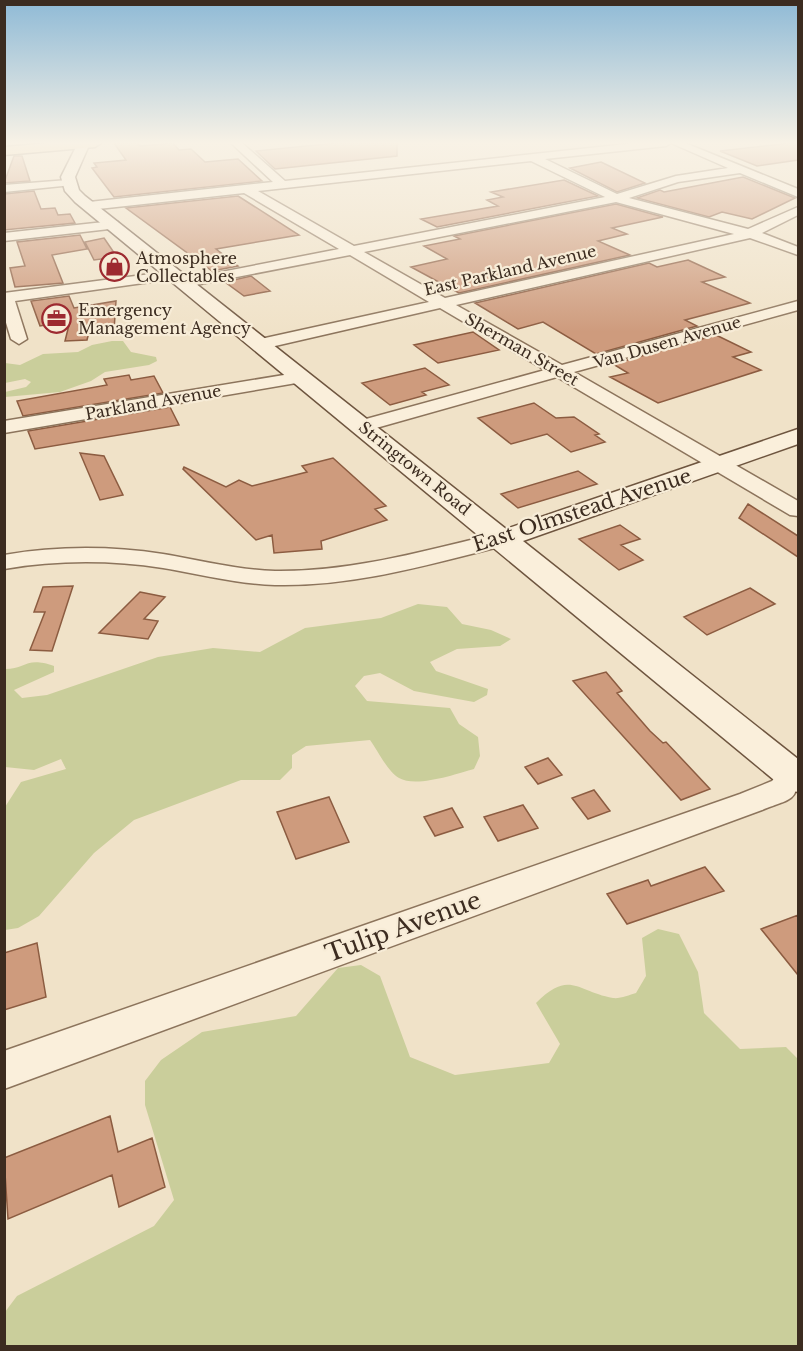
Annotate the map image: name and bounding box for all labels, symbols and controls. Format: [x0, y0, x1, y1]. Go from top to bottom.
street label: East Parkland Avenue [422, 240, 598, 300]
place label: Atmosphere Collectables [135, 248, 237, 286]
shop icon: Atmosphere Collectables [99, 251, 131, 283]
place label: Emergency Management Agency [78, 300, 252, 338]
office icon: Emergency Management Agency [41, 303, 73, 335]
street label: Sherman Street [462, 308, 582, 390]
street label: Van Dusen Avenue [590, 311, 743, 373]
street label: Parkland Avenue [83, 380, 223, 424]
street label: Stringtown Road [355, 417, 475, 519]
street label: East Olmstead Avenue [470, 463, 694, 557]
street label: Tulip Avenue [321, 885, 485, 968]

